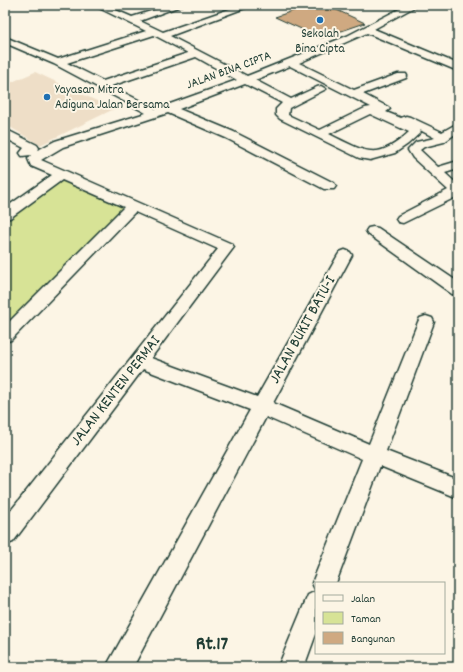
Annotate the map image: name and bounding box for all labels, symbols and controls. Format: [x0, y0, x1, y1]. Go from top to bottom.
marker: Sekolah Bina Cipta [315, 15, 325, 25]
place label: Sekolah Bina Cipta [295, 25, 346, 59]
street label: JALAN BINA CIPTA [184, 47, 274, 95]
place label: Yayasan Mitra Adiguna Jalan Bersama [55, 81, 170, 115]
marker: Yayasan Mitra Adiguna Jalan Bersama [42, 92, 52, 102]
street label: JALAN BUKIT BATU-I [264, 272, 342, 388]
street label: JALAN KENTEN PERMAI [66, 331, 167, 451]
legend [315, 582, 445, 654]
text: Jalan [351, 591, 375, 608]
text: Taman [351, 611, 381, 628]
district label: Rt.17 [196, 631, 229, 659]
text: Bangunan [351, 631, 395, 648]

